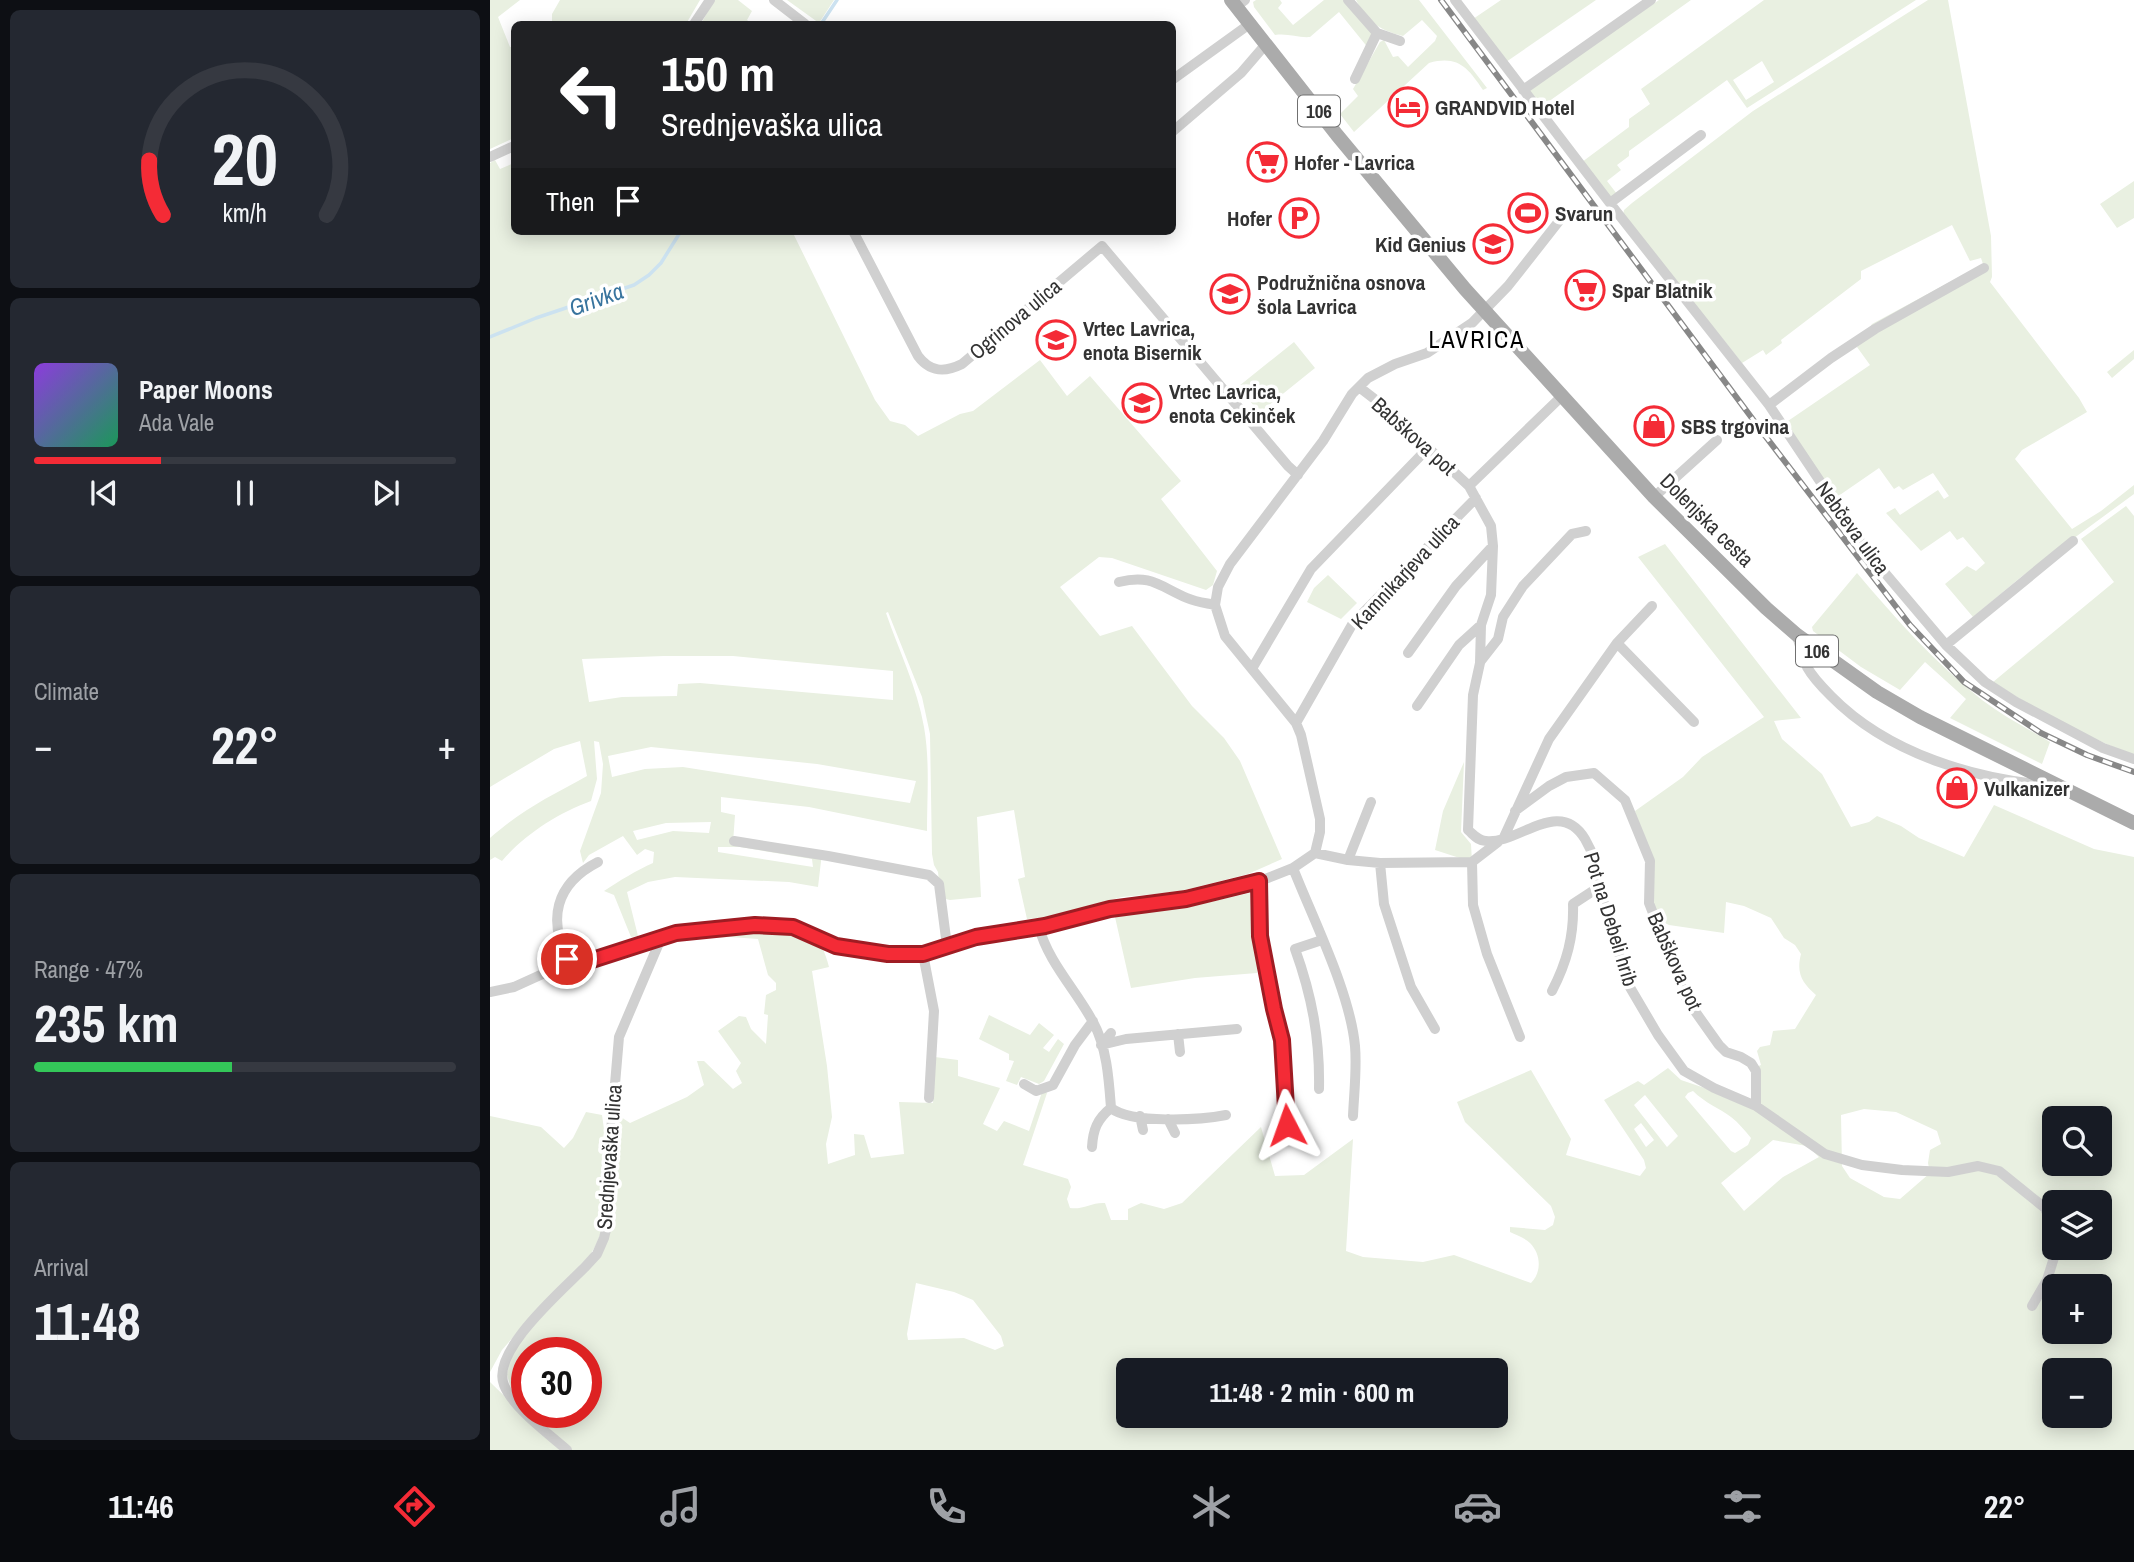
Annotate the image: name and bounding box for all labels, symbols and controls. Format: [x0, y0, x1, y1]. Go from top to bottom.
text: 150 m [661, 40, 775, 106]
icon: left [546, 49, 637, 140]
hotel icon: GRANDVID Hotel [1387, 86, 1429, 128]
place label: GRANDVID Hotel [1435, 93, 1575, 122]
road number: 106 [1298, 96, 1340, 127]
text: Srednjevaška ulica [661, 103, 883, 146]
text: 20 [212, 110, 278, 208]
supermarket icon: Hofer - Lavrica [1246, 141, 1288, 183]
place label: Hofer - Lavrica [1294, 148, 1415, 177]
icon: arrive [609, 182, 647, 220]
text: Then [546, 184, 595, 219]
sports icon: Svarun [1507, 192, 1549, 234]
text: km/h [223, 196, 267, 230]
parking icon: Hofer [1278, 197, 1320, 239]
place label: Svarun [1555, 199, 1613, 228]
place label: Hofer [1227, 204, 1272, 233]
school or university icon: Kid Genius [1472, 223, 1514, 265]
place label: Kid Genius [1375, 230, 1466, 259]
place label: Podružnična osnova šola Lavrica [1257, 268, 1426, 321]
supermarket icon: Spar Blatnik [1564, 269, 1606, 311]
street label: Ogrinova ulica [963, 272, 1068, 366]
school or university icon: Podružnična osnova šola Lavrica [1209, 273, 1251, 315]
water label: Grivka [565, 275, 627, 323]
place label: Spar Blatnik [1612, 276, 1713, 305]
place label: Vrtec Lavrica, enota Bisernik [1083, 314, 1202, 367]
school or university icon: Vrtec Lavrica, enota Bisernik [1035, 319, 1077, 361]
district label: LAVRICA [1429, 323, 1525, 355]
text: Paper Moons [139, 372, 273, 407]
place label: Vrtec Lavrica, enota Cekinček [1169, 377, 1296, 430]
school or university icon: Vrtec Lavrica, enota Cekinček [1121, 382, 1163, 424]
street label: Babškova pot [1366, 390, 1463, 482]
shop icon: SBS trgovina [1633, 405, 1675, 447]
text: Ada Vale [139, 407, 214, 438]
place label: SBS trgovina [1681, 412, 1790, 441]
street label: Dolenjska cesta [1654, 467, 1761, 574]
icon: previous [85, 474, 123, 512]
icon: pause [226, 474, 264, 512]
icon: next [367, 474, 405, 512]
street label: Nebčeva ulica [1809, 475, 1897, 581]
street label: Kamnikarjeva ulica [1344, 508, 1466, 635]
road number: 106 [1796, 636, 1838, 666]
text: Climate [34, 676, 99, 707]
text: 22° [211, 710, 279, 780]
text: − [34, 720, 52, 771]
text: + [438, 720, 456, 771]
shop icon: Vulkanizer [1936, 767, 1978, 809]
place label: Vulkanizer [1984, 774, 2070, 803]
street label: Pot na Debeli hrib [1577, 848, 1645, 990]
street label: Babškova pot [1641, 907, 1710, 1015]
pin [537, 929, 597, 989]
icon: arrive [548, 940, 586, 978]
text: Range · 47% [34, 954, 143, 985]
text: 235 km [34, 988, 179, 1058]
street label: Srednjevaška ulica [589, 1083, 629, 1231]
position arrow [1250, 1088, 1324, 1162]
map controls [2042, 1106, 2112, 1428]
button: search [2042, 1106, 2112, 1176]
button: layers [2042, 1190, 2112, 1260]
text: Arrival [34, 1252, 89, 1283]
button: + [2042, 1274, 2112, 1344]
text: 11:48 [34, 1286, 141, 1356]
speed limit sign: 30 [511, 1337, 602, 1428]
button: − [2042, 1358, 2112, 1428]
text: 11:48 · 2 min · 600 m [1209, 1375, 1415, 1410]
icon: directions [390, 1482, 439, 1531]
icon: music [656, 1482, 705, 1531]
icon: phone [922, 1482, 971, 1531]
icon: climate [1187, 1482, 1236, 1531]
icon: car [1453, 1482, 1502, 1531]
icon: filters [1718, 1482, 1767, 1531]
text: 11:46 [108, 1485, 174, 1528]
text: 22° [1984, 1485, 2026, 1528]

